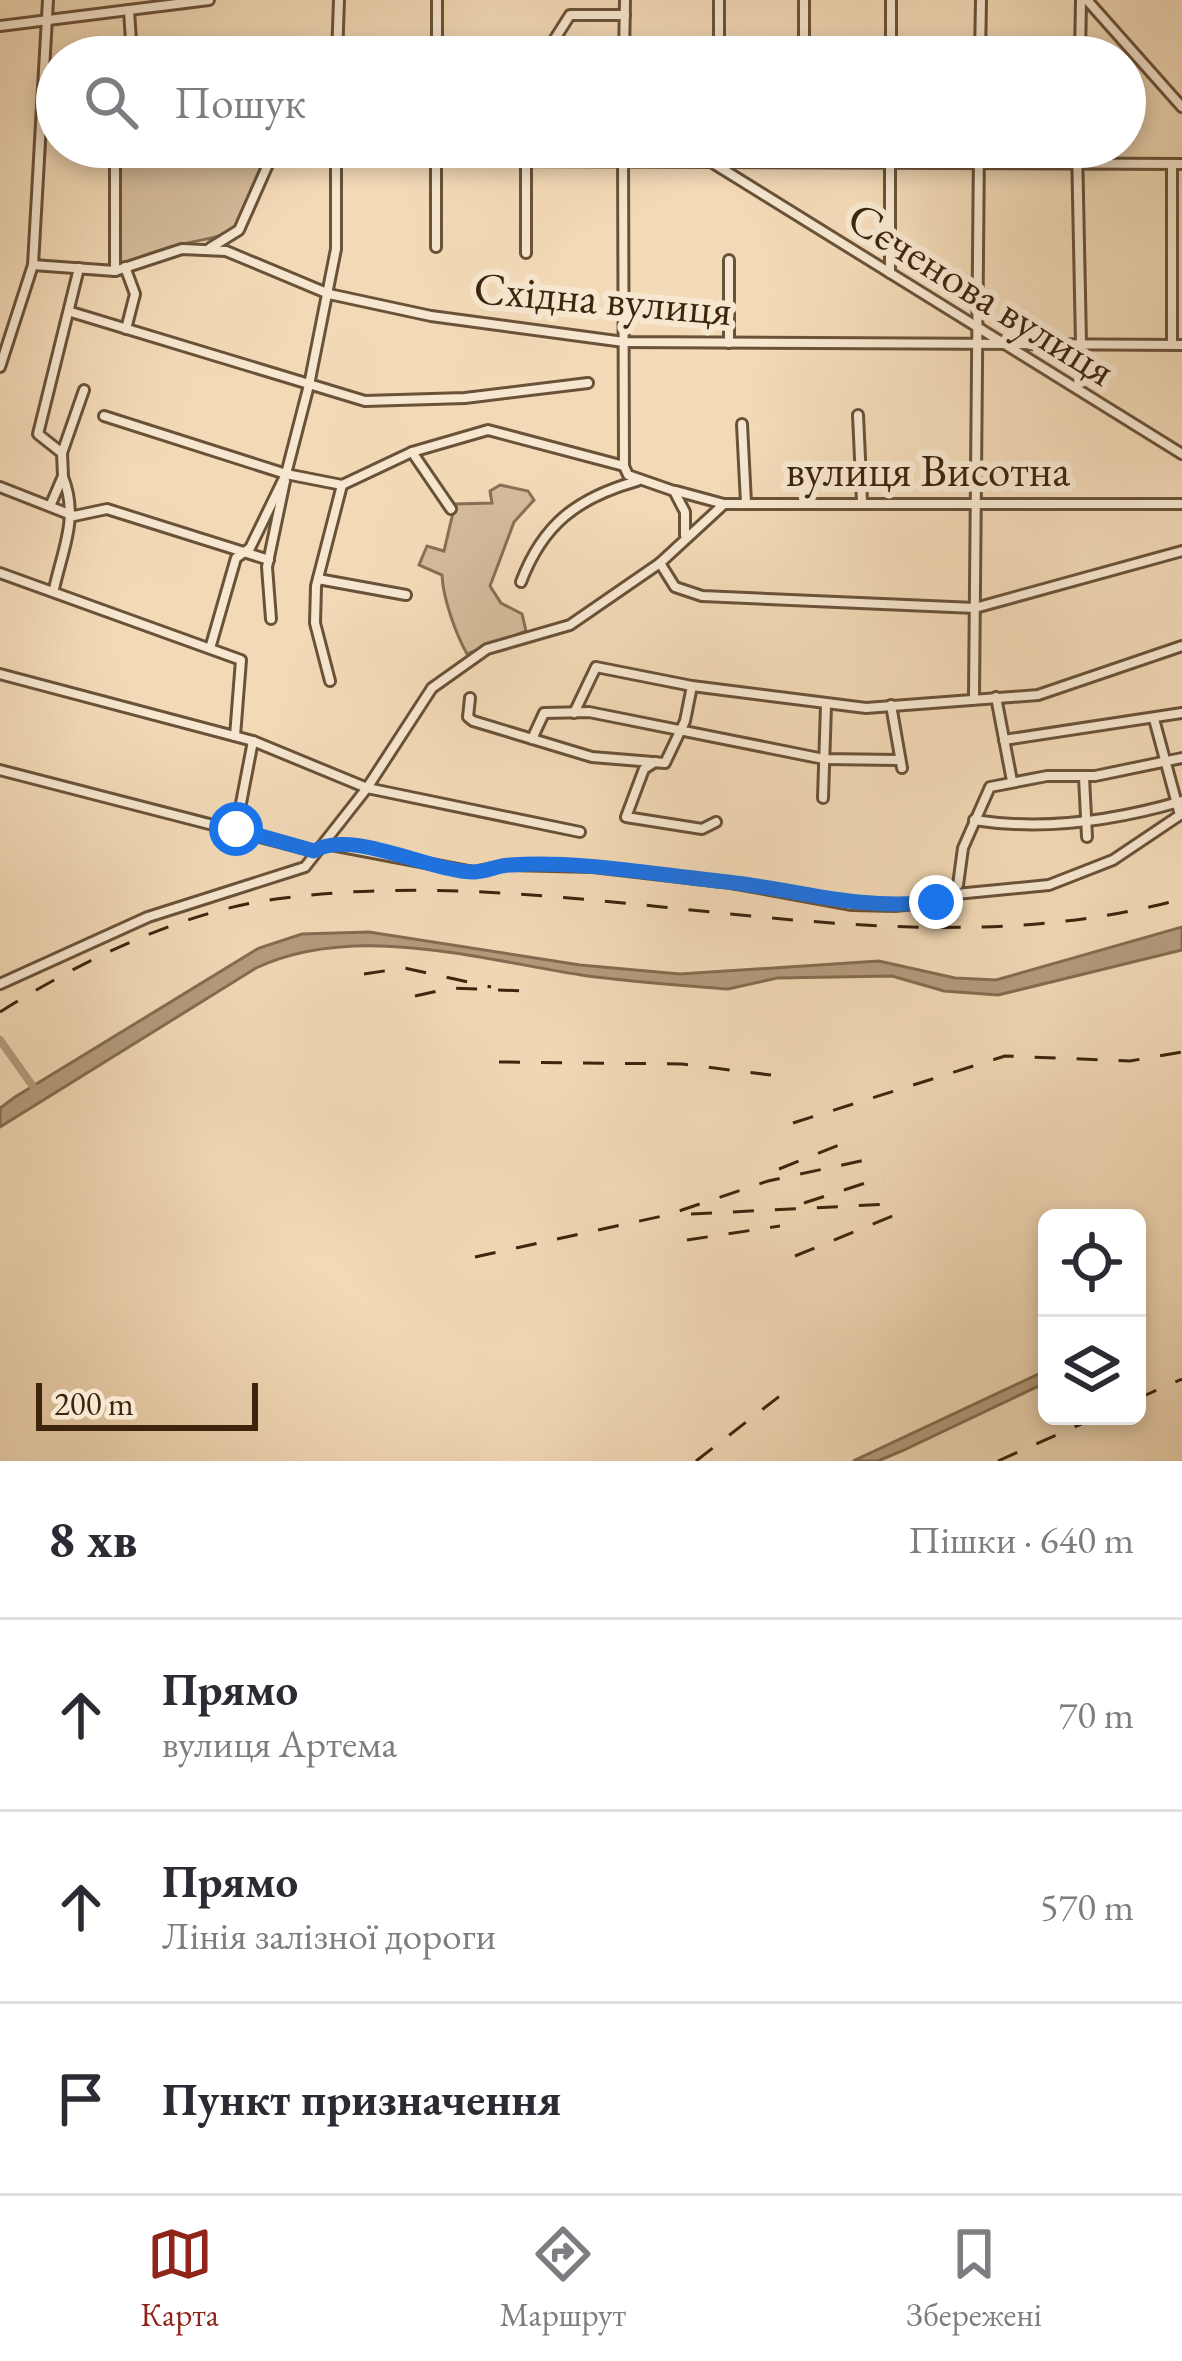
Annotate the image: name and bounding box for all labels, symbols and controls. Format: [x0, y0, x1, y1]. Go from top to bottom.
search box [36, 36, 1146, 168]
icon: search [78, 69, 144, 135]
text: Пошук [174, 73, 306, 131]
street label: Сєченова вулиця [837, 188, 1127, 398]
street label: Східна вулиця [472, 258, 734, 338]
street label: вулиця Висотна [786, 441, 1070, 499]
route start [209, 802, 263, 856]
route end [909, 875, 963, 929]
map controls [1038, 1209, 1146, 1425]
button: locate [1038, 1209, 1146, 1317]
button: layers [1038, 1317, 1146, 1425]
scale bar [36, 1377, 258, 1430]
text: 200 m [54, 1382, 134, 1425]
text: 8 хв [48, 1506, 137, 1572]
text: Пішки · 640 m [908, 1514, 1134, 1565]
text: Прямо [162, 1660, 298, 1718]
icon: ahead [48, 1682, 114, 1748]
text: 70 m [1058, 1689, 1134, 1740]
text: вулиця Артема [162, 1718, 397, 1769]
text: Прямо [162, 1852, 298, 1910]
icon: ahead [48, 1874, 114, 1940]
text: 570 m [1040, 1881, 1134, 1932]
text: Лінія залізної дороги [162, 1910, 496, 1961]
icon: arrive [48, 2066, 114, 2132]
text: Пункт призначення [162, 2070, 561, 2128]
tab: Карта [140, 2221, 219, 2336]
tab: Маршрут [499, 2221, 626, 2336]
tab: Збережені [906, 2221, 1042, 2336]

